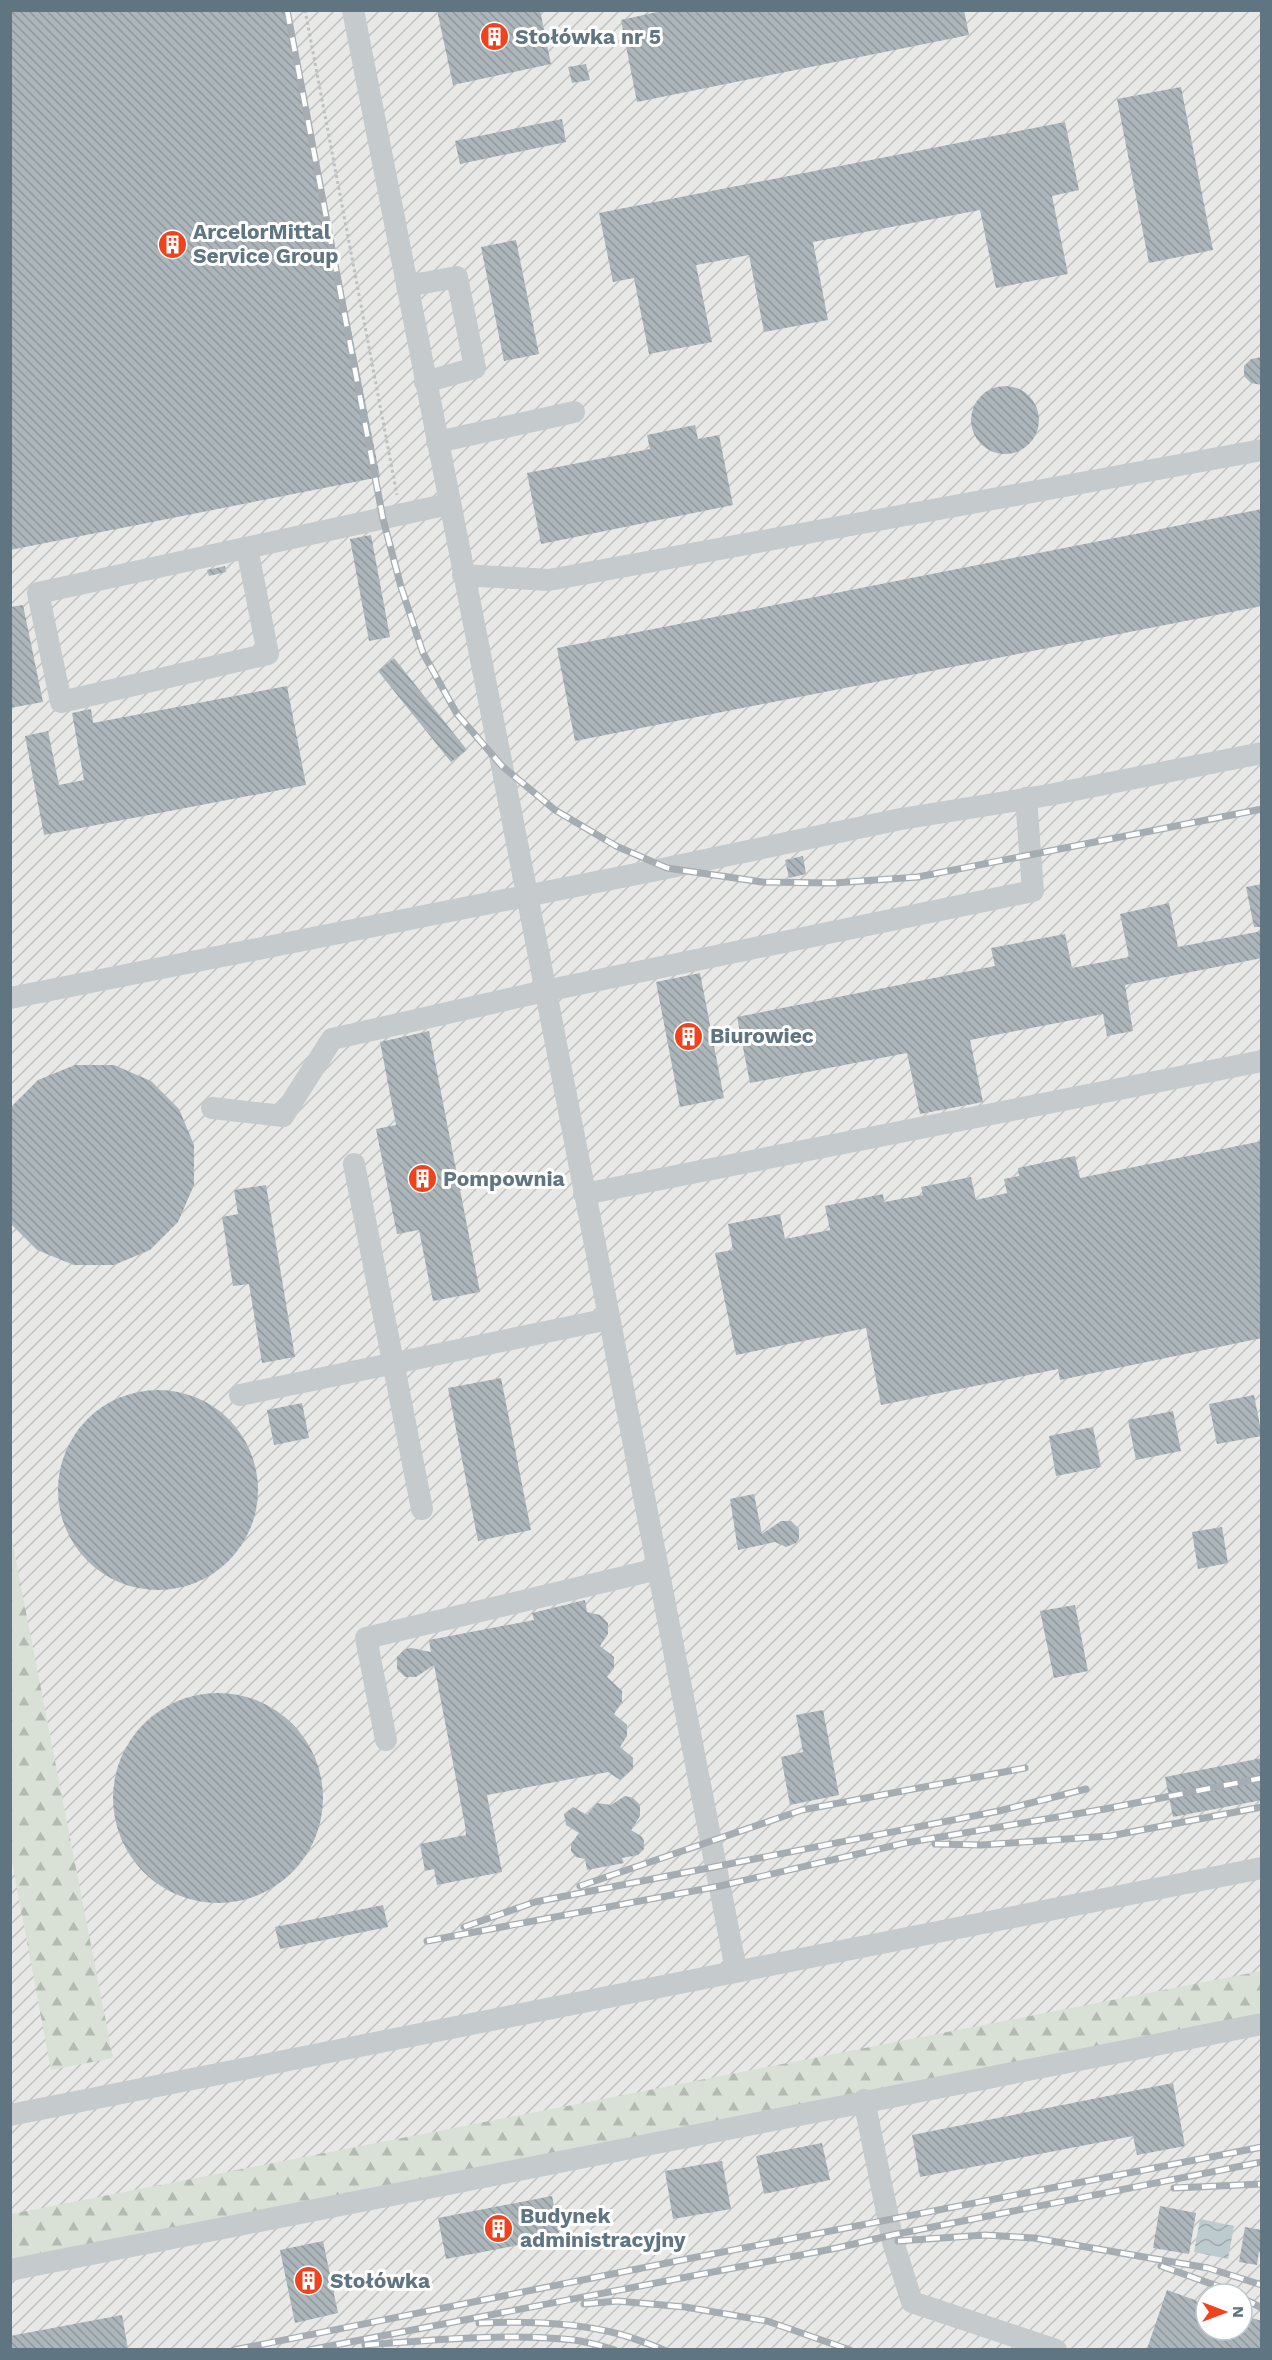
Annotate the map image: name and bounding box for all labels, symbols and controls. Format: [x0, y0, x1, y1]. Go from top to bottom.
building icon: Stołówka nr 5 [478, 21, 510, 53]
place label: Stołówka nr 5 [515, 24, 661, 49]
place label: ArcelorMittal Service Group [193, 219, 339, 268]
building icon: ArcelorMittal Service Group [156, 228, 188, 260]
building icon: Biurowiec [673, 1020, 705, 1052]
place label: Biurowiec [710, 1023, 814, 1048]
building icon: Pompownia [406, 1163, 438, 1195]
place label: Pompownia [443, 1166, 566, 1191]
place label: Budynek administracyjny [520, 2203, 686, 2252]
building icon: Budynek administracyjny [483, 2212, 515, 2244]
building icon: Stołówka [293, 2265, 325, 2297]
place label: Stołówka [330, 2268, 431, 2293]
north arrow [1194, 2282, 1254, 2342]
text: N [1229, 2306, 1248, 2318]

